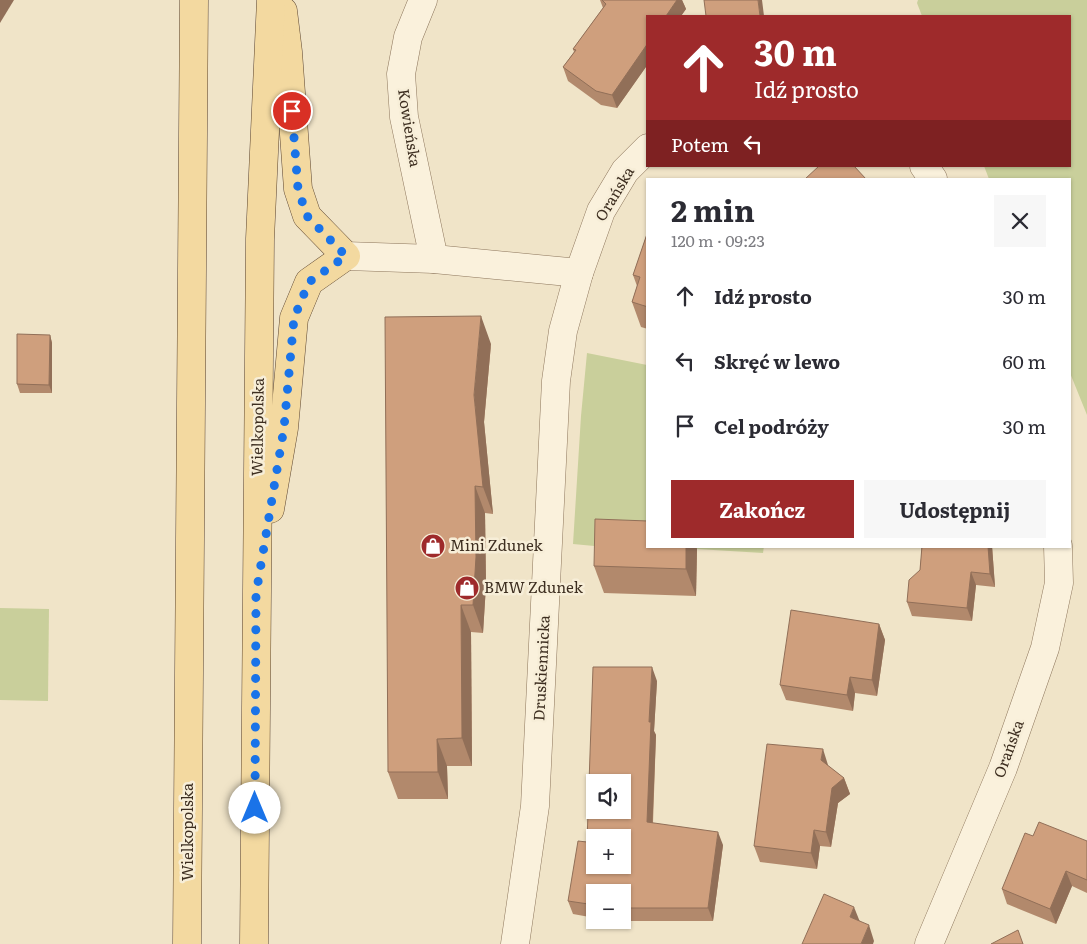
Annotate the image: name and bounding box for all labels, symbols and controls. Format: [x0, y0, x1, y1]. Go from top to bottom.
text: 30 m [754, 25, 837, 77]
icon: ahead [671, 35, 736, 100]
text: Idź prosto [754, 72, 859, 105]
street label: Kowieńska [393, 87, 428, 169]
pin [271, 90, 313, 132]
icon: arrive [278, 97, 306, 125]
text: Potem [671, 130, 729, 158]
icon: left [739, 130, 767, 158]
street label: Orańska [588, 161, 640, 225]
text: 2 min [671, 187, 755, 231]
button: close [994, 195, 1046, 247]
text: 120 m · 09:23 [671, 228, 765, 252]
icon: ahead [671, 282, 699, 310]
text: Idź prosto [714, 282, 812, 310]
text: 30 m [1002, 282, 1046, 310]
icon: left [671, 347, 699, 375]
text: Skręć w lewo [714, 347, 840, 375]
text: 60 m [1003, 347, 1046, 375]
street label: Wielkopolska [244, 377, 269, 476]
icon: arrive [671, 412, 699, 440]
text: Cel podróży [714, 412, 829, 440]
text: 30 m [1002, 412, 1046, 440]
button: Zakończ [671, 480, 854, 538]
button: Udostępnij [864, 480, 1046, 538]
shop icon: Mini Zdunek [420, 533, 446, 559]
place label: Mini Zdunek [450, 533, 544, 556]
shop icon: BMW Zdunek [454, 575, 480, 601]
place label: BMW Zdunek [484, 575, 584, 598]
street label: Druskiennicka [526, 614, 555, 721]
street label: Orańska [986, 715, 1029, 781]
map controls [586, 774, 631, 929]
button: sound [586, 774, 631, 819]
position arrow [228, 781, 280, 833]
street label: Wielkopolska [175, 782, 198, 881]
button: + [586, 829, 631, 874]
button: − [586, 884, 631, 929]

